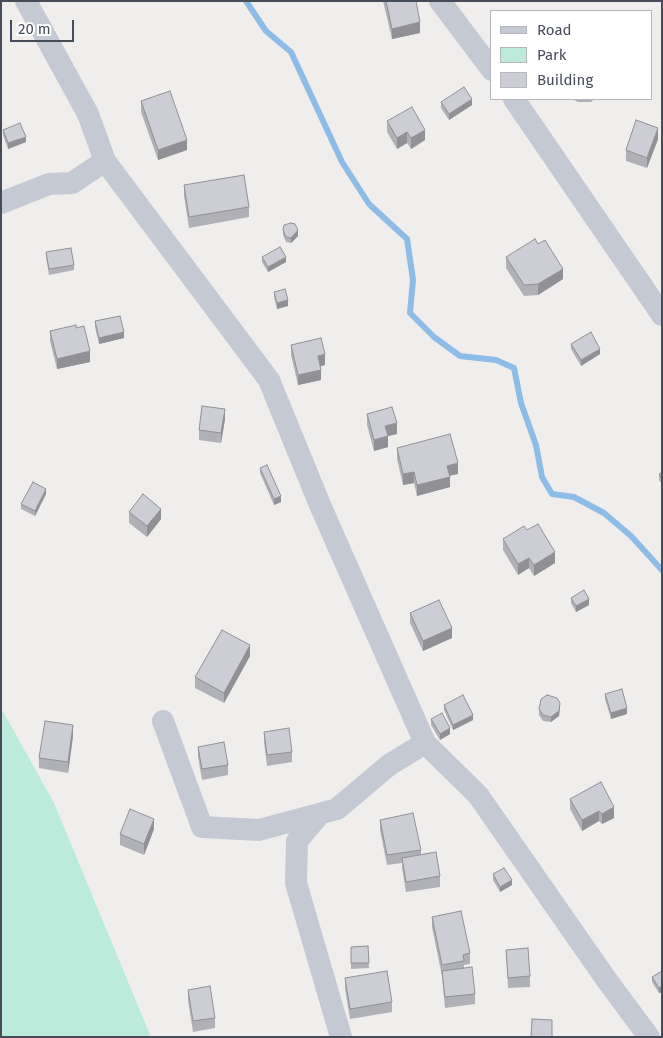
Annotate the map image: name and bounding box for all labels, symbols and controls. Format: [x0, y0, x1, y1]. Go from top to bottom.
scale bar [12, 10, 76, 42]
legend [490, 10, 653, 100]
text: 20 m [18, 20, 51, 38]
text: Road [537, 21, 572, 39]
text: Park [537, 46, 567, 64]
text: Building [537, 71, 593, 89]

